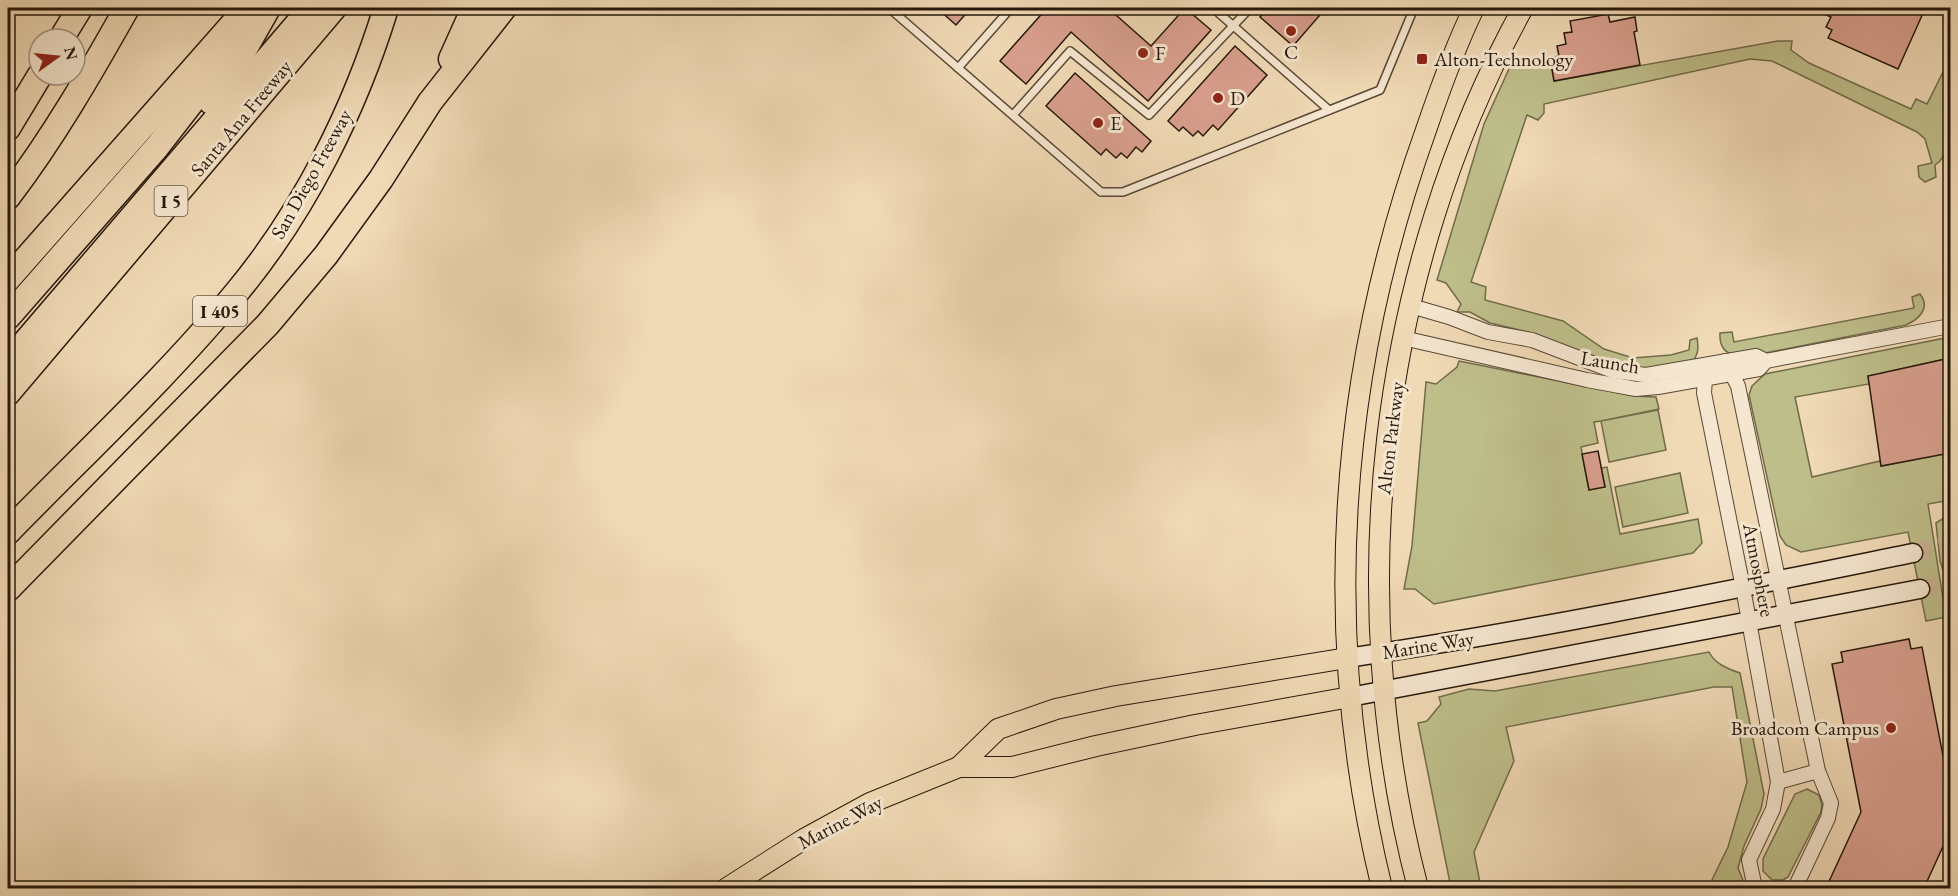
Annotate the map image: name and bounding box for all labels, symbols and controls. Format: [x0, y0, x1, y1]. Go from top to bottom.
marker: C [1284, 24, 1298, 38]
north arrow [27, 27, 87, 87]
place label: C [1284, 39, 1298, 65]
place label: F [1155, 40, 1165, 66]
text: N [59, 44, 83, 62]
marker: F [1136, 46, 1150, 60]
place label: Alton-Technology [1433, 46, 1574, 72]
marker: Alton-Technology [1415, 52, 1429, 66]
street label: Santa Ana Freeway [185, 54, 298, 182]
place label: D [1230, 85, 1245, 111]
marker: D [1211, 91, 1225, 105]
street label: San Diego Freeway [265, 104, 358, 243]
place label: E [1110, 110, 1121, 136]
marker: E [1091, 116, 1105, 130]
road number: I 5 [154, 186, 188, 216]
road number: I 405 [193, 296, 247, 326]
street label: Launch [1579, 345, 1641, 379]
street label: Alton Parkway [1370, 380, 1410, 497]
street label: Atmosphere [1737, 520, 1781, 619]
street label: Marine Way [1380, 625, 1476, 665]
place label: Broadcom Campus [1731, 715, 1879, 741]
marker: Broadcom Campus [1884, 721, 1898, 735]
street label: Marine Way [793, 789, 887, 855]

